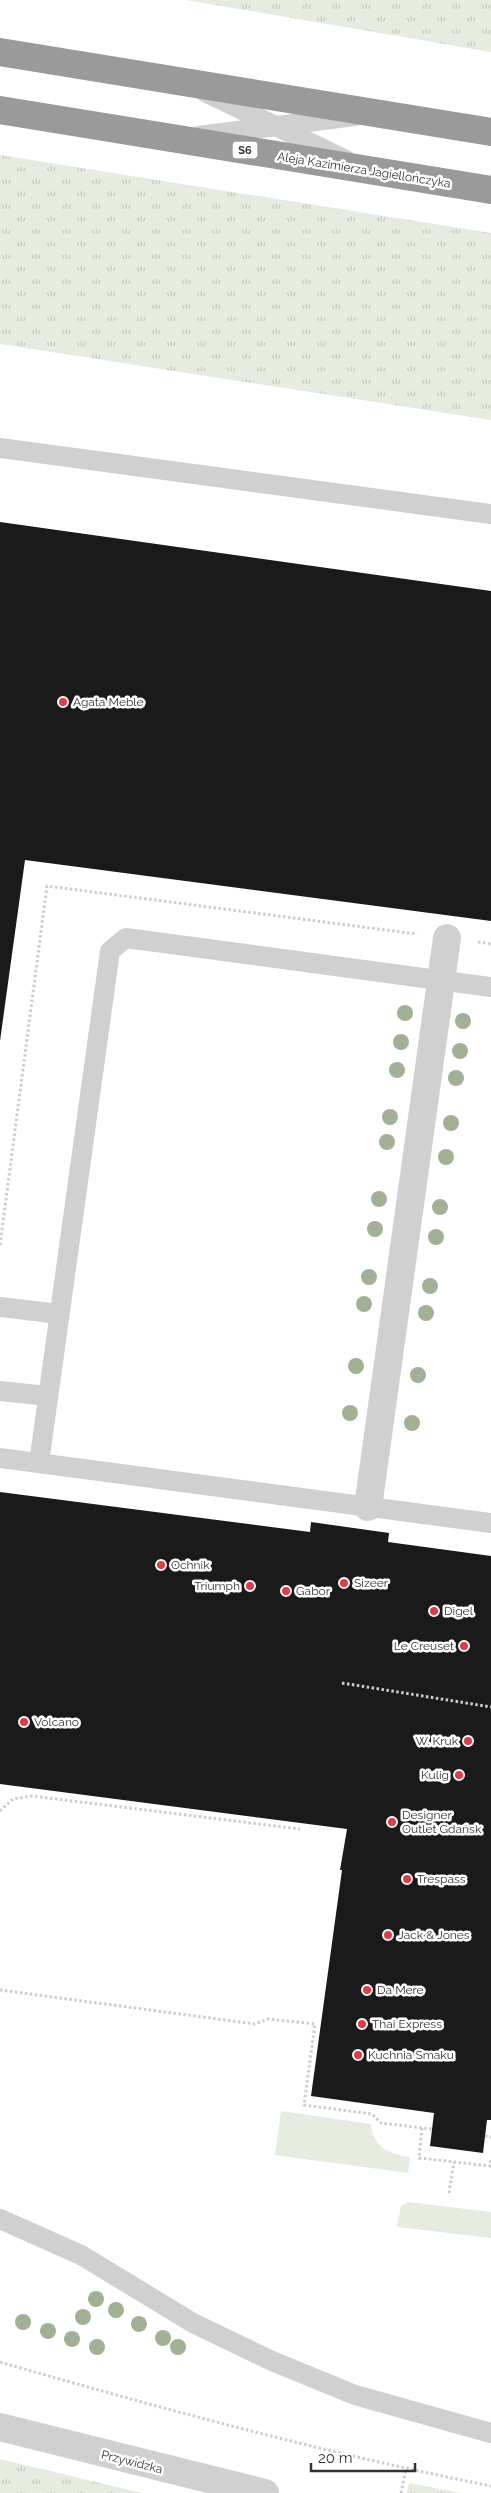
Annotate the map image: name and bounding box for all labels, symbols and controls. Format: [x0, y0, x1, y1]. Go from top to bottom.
road number: S6 [232, 142, 258, 158]
street label: Aleja Kazimierza Jagiellończyka [276, 149, 452, 191]
place label: Agata Meble [73, 695, 144, 709]
marker: Agata Meble [57, 696, 69, 708]
place label: Ochnik [171, 1558, 210, 1572]
marker: Ochnik [155, 1559, 167, 1571]
place label: Sizeer [354, 1576, 389, 1590]
marker: Sizeer [338, 1577, 350, 1589]
place label: Triumph [194, 1579, 240, 1593]
marker: Triumph [244, 1580, 256, 1592]
place label: Gabor [296, 1584, 331, 1598]
marker: Gabor [280, 1585, 292, 1597]
place label: Digel [444, 1604, 474, 1618]
marker: Digel [428, 1605, 440, 1617]
place label: Le Creuset [394, 1639, 454, 1653]
marker: Le Creuset [458, 1640, 470, 1652]
place label: Volcano [34, 1715, 79, 1729]
marker: Volcano [18, 1716, 30, 1728]
place label: W. Kruk [416, 1734, 459, 1748]
marker: W. Kruk [462, 1735, 474, 1747]
place label: Kulig [421, 1768, 449, 1782]
marker: Kulig [453, 1769, 465, 1781]
place label: Designer Outlet Gdańsk [402, 1808, 482, 1836]
marker: Designer Outlet Gdańsk [386, 1816, 398, 1828]
place label: Trespass [417, 1872, 466, 1886]
marker: Trespass [401, 1873, 413, 1885]
place label: Jack & Jones [398, 1928, 470, 1942]
marker: Jack & Jones [382, 1929, 394, 1941]
place label: Da Mere [377, 1983, 424, 1997]
marker: Da Mere [361, 1984, 373, 1996]
place label: Thai Express [372, 2017, 442, 2031]
marker: Thai Express [356, 2018, 368, 2030]
place label: Kuchnia Smaku [368, 2048, 454, 2062]
marker: Kuchnia Smaku [352, 2049, 364, 2061]
scale bar [311, 2440, 415, 2472]
street label: Przywidzka [100, 2448, 164, 2476]
text: 20 m [318, 2449, 353, 2467]

